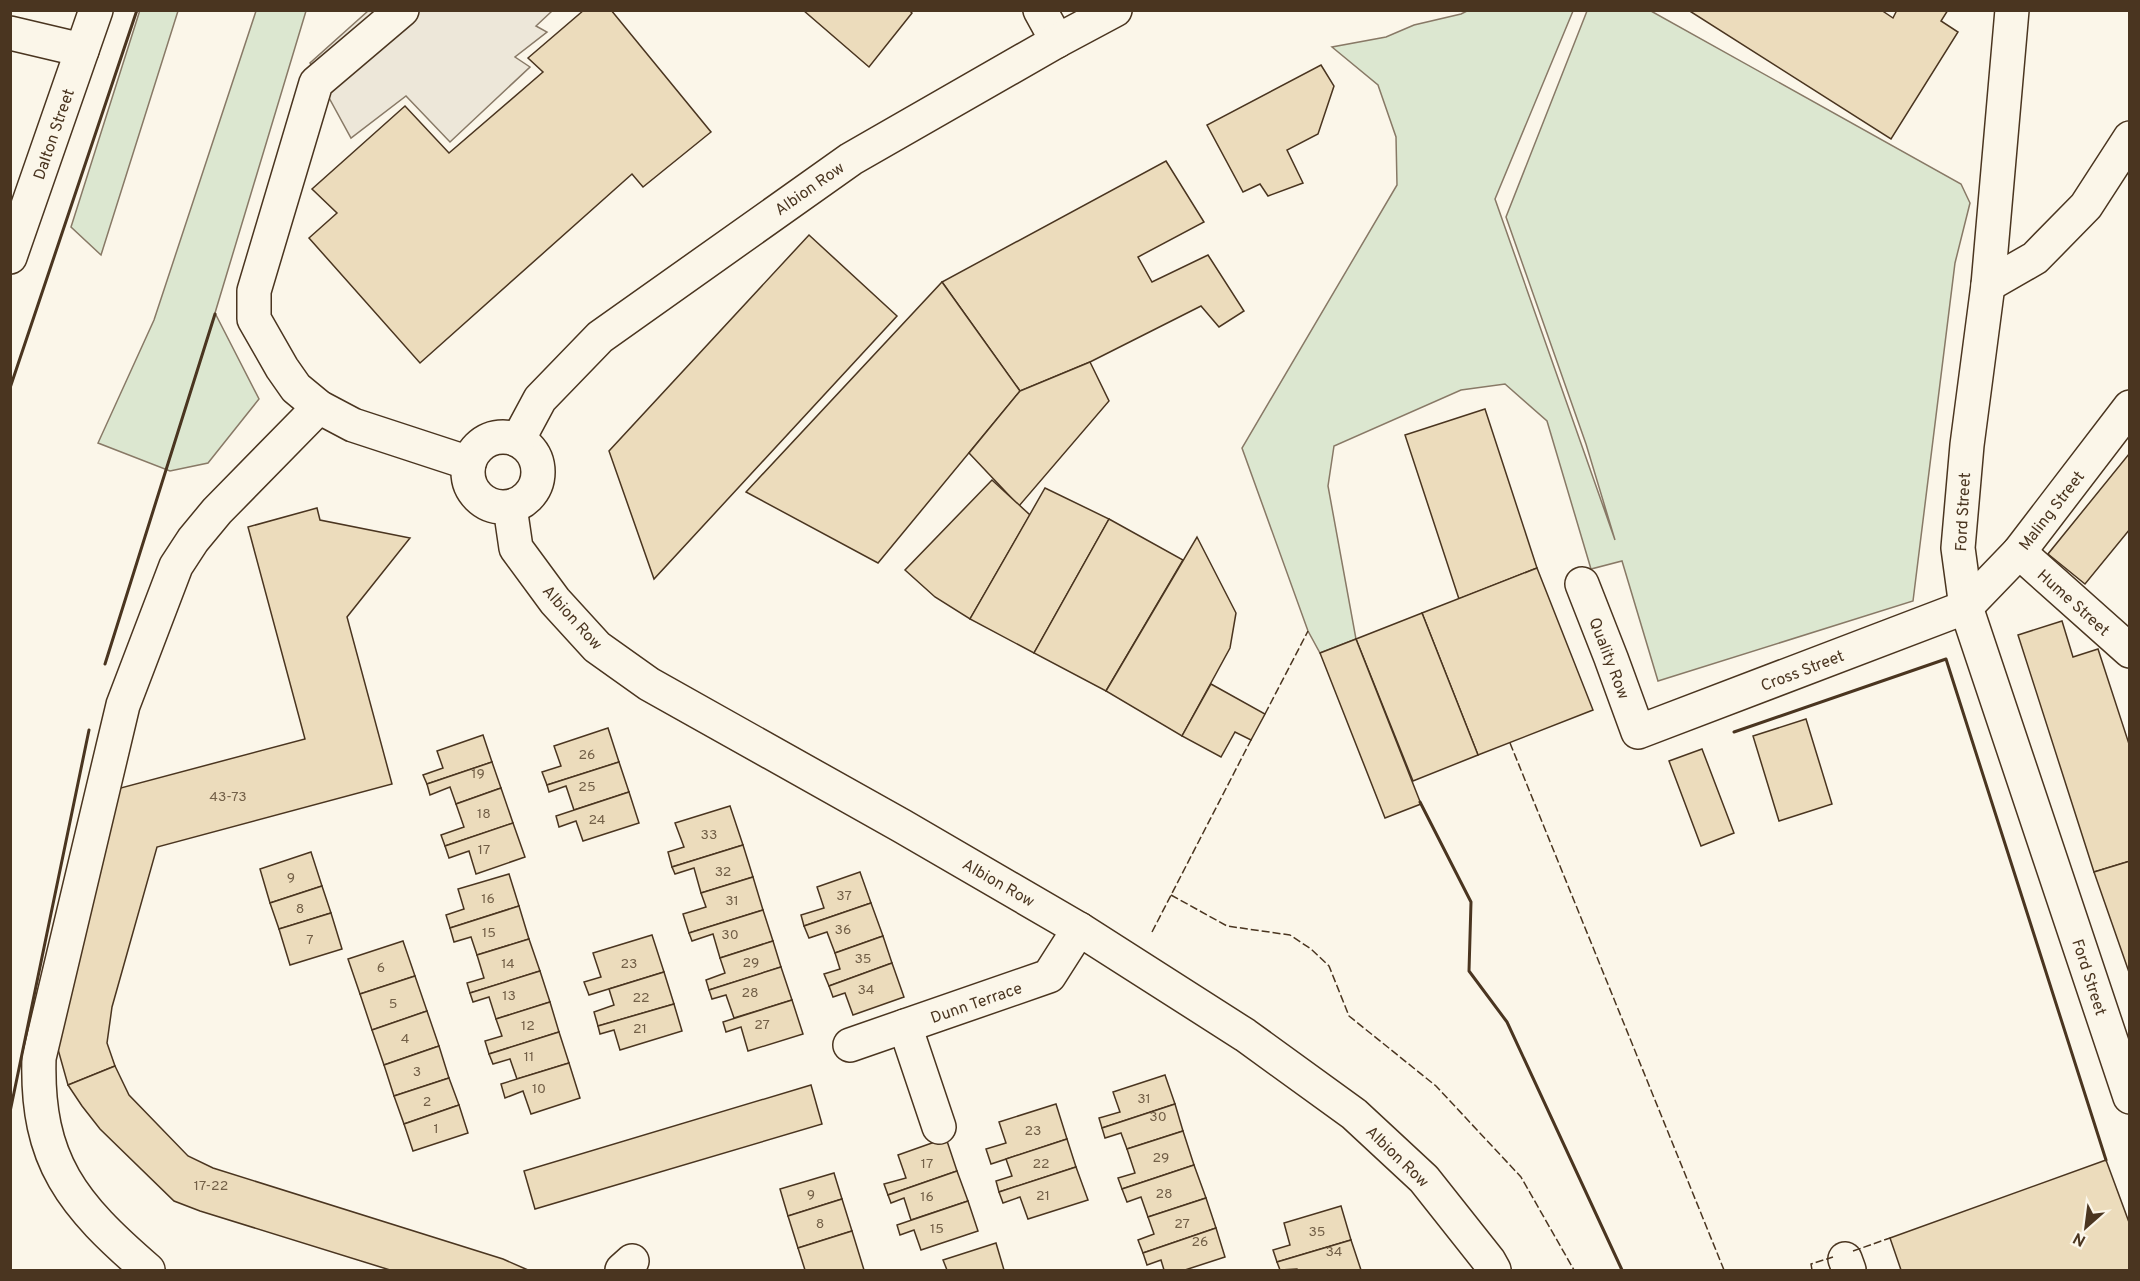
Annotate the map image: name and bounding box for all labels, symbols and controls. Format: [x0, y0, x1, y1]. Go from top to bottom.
street label: Dalton Street [30, 87, 80, 183]
street label: Albion Row [772, 158, 849, 221]
street label: Maling Street [2015, 468, 2090, 555]
street label: Ford Street [1952, 472, 1976, 552]
street label: Hume Street [2032, 566, 2113, 641]
street label: Albion Row [537, 582, 606, 655]
street label: Quality Row [1583, 615, 1633, 702]
street label: Cross Street [1758, 647, 1847, 697]
house number: 26 [579, 747, 595, 764]
house number: 19 [471, 766, 485, 783]
house number: 25 [578, 779, 596, 796]
house number: 43-73 [209, 789, 247, 806]
house number: 18 [477, 806, 491, 823]
house number: 24 [588, 812, 606, 829]
house number: 33 [701, 827, 717, 844]
house number: 17 [478, 842, 490, 859]
street label: Albion Row [958, 855, 1038, 912]
house number: 32 [715, 864, 731, 881]
house number: 9 [287, 870, 295, 887]
house number: 37 [836, 888, 852, 905]
house number: 16 [481, 891, 495, 908]
house number: 31 [725, 893, 739, 910]
house number: 8 [296, 901, 304, 918]
house number: 36 [835, 922, 851, 939]
house number: 15 [482, 925, 496, 942]
house number: 30 [721, 927, 739, 944]
house number: 7 [306, 932, 314, 949]
street label: Ford Street [2066, 937, 2110, 1018]
house number: 35 [854, 951, 872, 968]
house number: 29 [743, 955, 759, 972]
house number: 14 [501, 956, 515, 973]
house number: 23 [621, 956, 638, 973]
house number: 6 [377, 960, 385, 977]
street label: Dunn Terrace [928, 979, 1025, 1029]
house number: 34 [857, 982, 875, 999]
house number: 28 [741, 985, 759, 1002]
house number: 13 [502, 988, 516, 1005]
house number: 22 [632, 990, 650, 1007]
house number: 5 [389, 996, 397, 1013]
house number: 27 [754, 1017, 770, 1034]
house number: 12 [521, 1018, 535, 1035]
house number: 21 [633, 1021, 647, 1038]
house number: 4 [401, 1031, 409, 1048]
house number: 11 [524, 1049, 534, 1066]
house number: 3 [413, 1064, 421, 1081]
house number: 10 [532, 1081, 546, 1098]
house number: 31 [1137, 1091, 1151, 1108]
house number: 2 [423, 1094, 431, 1111]
house number: 30 [1149, 1109, 1167, 1126]
house number: 1 [433, 1121, 439, 1138]
street label: Albion Row [1361, 1122, 1432, 1192]
house number: 23 [1025, 1123, 1042, 1140]
house number: 29 [1153, 1150, 1169, 1167]
house number: 17 [921, 1156, 933, 1173]
house number: 22 [1032, 1156, 1050, 1173]
house number: 17-22 [194, 1178, 228, 1195]
house number: 28 [1155, 1186, 1173, 1203]
house number: 9 [807, 1187, 815, 1204]
house number: 21 [1036, 1188, 1050, 1205]
house number: 16 [920, 1189, 934, 1206]
north arrow [2056, 1197, 2116, 1257]
house number: 8 [816, 1216, 824, 1233]
house number: 27 [1174, 1216, 1190, 1233]
house number: 15 [930, 1221, 944, 1238]
house number: 35 [1308, 1224, 1326, 1241]
text: N [2070, 1227, 2090, 1250]
house number: 26 [1192, 1234, 1208, 1251]
house number: 34 [1325, 1244, 1343, 1261]

